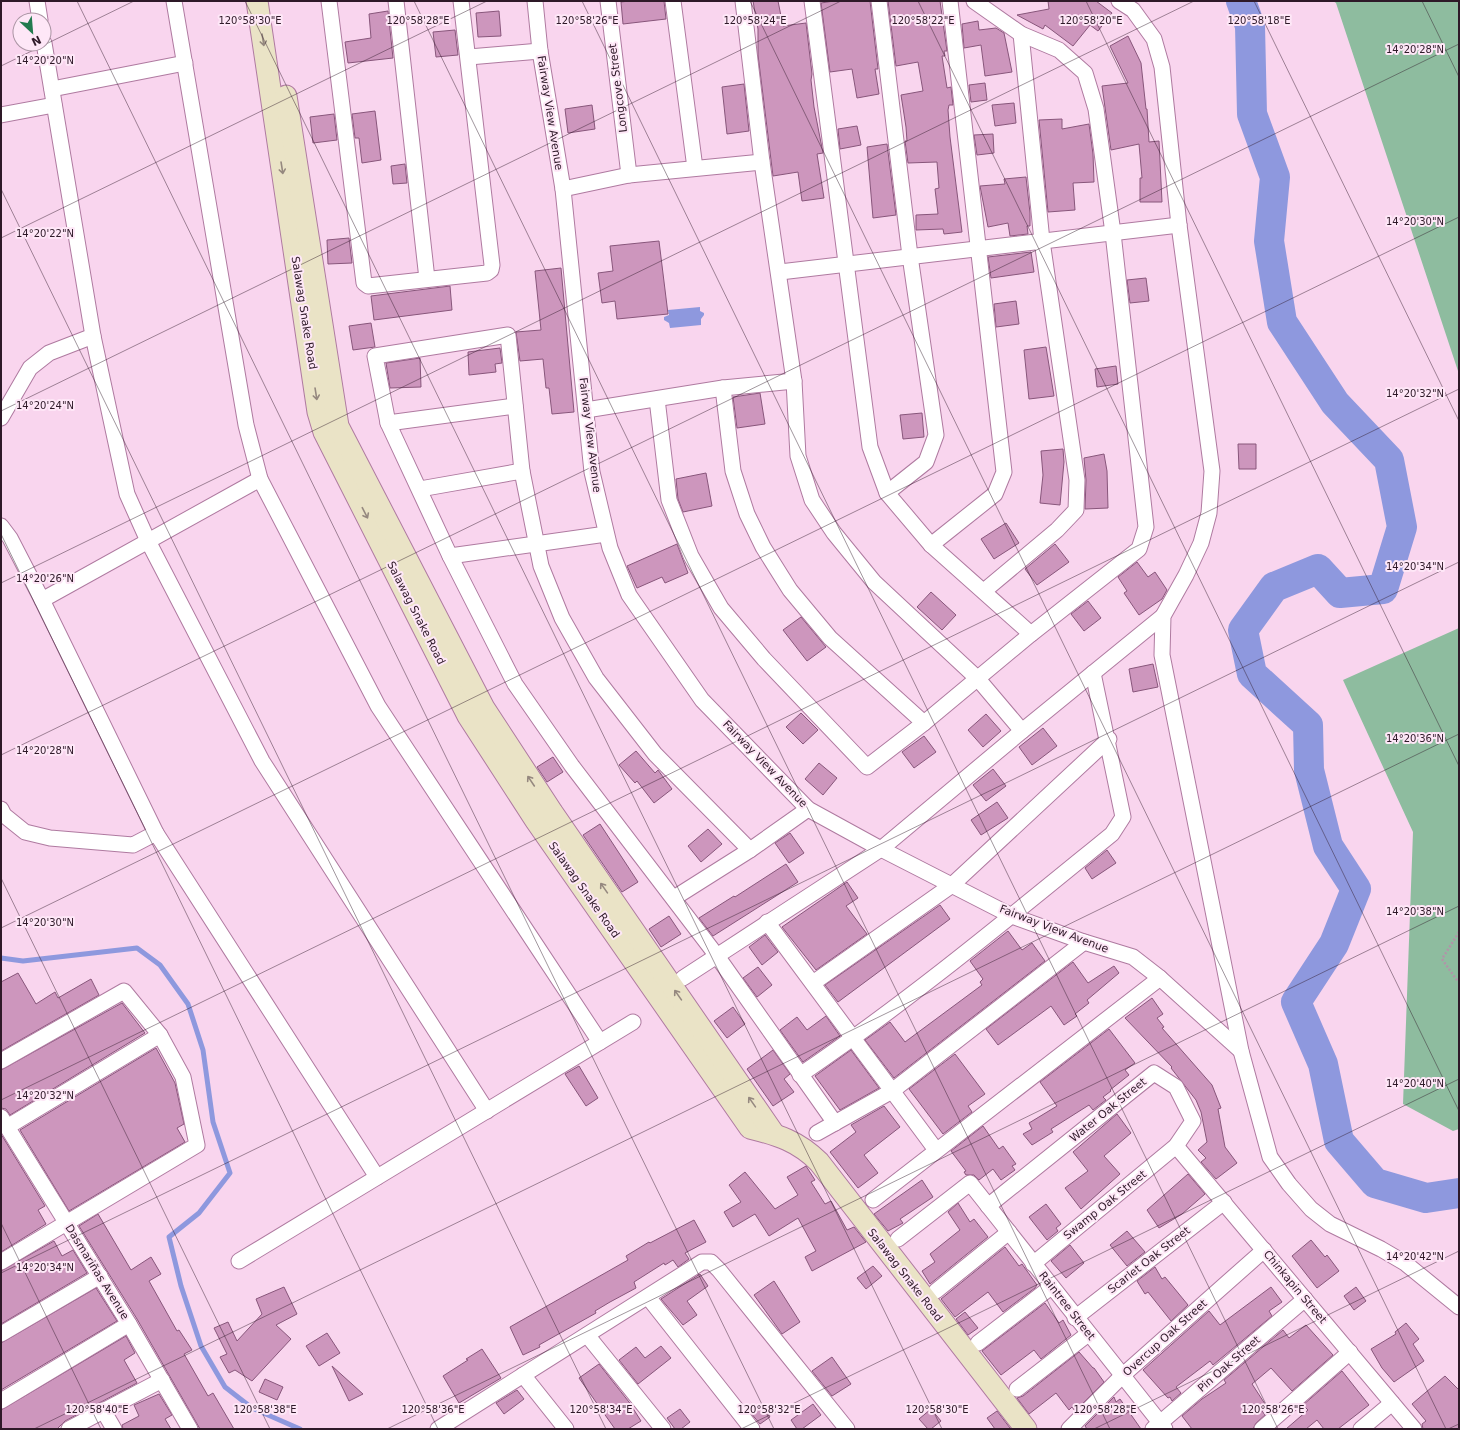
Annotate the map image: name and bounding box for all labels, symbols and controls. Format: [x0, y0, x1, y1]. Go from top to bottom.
north arrow [12, 12, 52, 52]
text: 120°58'30"E [218, 15, 282, 26]
text: 120°58'28"E [386, 15, 450, 26]
text: 120°58'26"E [555, 15, 619, 26]
text: 120°58'24"E [723, 15, 787, 26]
text: 120°58'22"E [891, 15, 955, 26]
text: 120°58'20"E [1059, 15, 1123, 26]
text: 120°58'18"E [1227, 15, 1291, 26]
text: N [29, 33, 43, 48]
one-way arrow [259, 33, 267, 46]
street label: Longcove Street [606, 42, 630, 133]
text: 14°20'28"N [1386, 44, 1444, 55]
text: 14°20'20"N [16, 55, 74, 66]
street label: Fairway View Avenue [535, 55, 566, 171]
one-way arrow [278, 161, 286, 174]
text: 14°20'30"N [1386, 216, 1444, 227]
text: 14°20'22"N [16, 228, 74, 239]
street label: Salawag Snake Road [289, 256, 319, 370]
street label: Fairway View Avenue [576, 377, 604, 494]
one-way arrow [312, 387, 320, 400]
text: 14°20'32"N [1386, 388, 1444, 399]
text: 14°20'24"N [16, 400, 74, 411]
one-way arrow [362, 507, 369, 519]
street label: Salawag Snake Road [384, 559, 448, 667]
text: 14°20'34"N [1386, 561, 1444, 572]
text: 14°20'26"N [16, 573, 74, 584]
street label: Fairway View Avenue [720, 718, 810, 810]
text: 14°20'36"N [1386, 733, 1444, 744]
text: 14°20'28"N [16, 745, 74, 756]
one-way arrow [527, 776, 535, 787]
street label: Salawag Snake Road [546, 839, 622, 941]
one-way arrow [600, 883, 608, 894]
street label: Fairway View Avenue [998, 902, 1111, 956]
text: 14°20'38"N [1386, 906, 1444, 917]
text: 14°20'30"N [16, 917, 74, 928]
one-way arrow [674, 990, 682, 1001]
street label: Water Oak Street [1067, 1075, 1149, 1145]
text: 14°20'40"N [1386, 1078, 1444, 1089]
text: 14°20'32"N [16, 1090, 74, 1101]
one-way arrow [748, 1097, 756, 1108]
street label: Swamp Oak Street [1061, 1167, 1149, 1242]
street label: Dasmariñas Avenue [62, 1222, 132, 1322]
street label: Scarlet Oak Street [1105, 1223, 1193, 1296]
street label: Salawag Snake Road [865, 1226, 945, 1324]
street label: Chinkapin Street [1261, 1248, 1330, 1327]
text: 14°20'42"N [1386, 1251, 1444, 1262]
text: 14°20'34"N [16, 1262, 74, 1273]
street label: Raintree Street [1036, 1269, 1098, 1343]
street label: Overcup Oak Street [1120, 1296, 1210, 1379]
street label: Pin Oak Street [1195, 1333, 1263, 1395]
text: 120°58'40"E [65, 1404, 129, 1415]
text: 120°58'38"E [233, 1404, 297, 1415]
text: 120°58'36"E [401, 1404, 465, 1415]
text: 120°58'34"E [569, 1404, 633, 1415]
text: 120°58'32"E [737, 1404, 801, 1415]
text: 120°58'30"E [905, 1404, 969, 1415]
text: 120°58'28"E [1073, 1404, 1137, 1415]
text: 120°58'26"E [1241, 1404, 1305, 1415]

